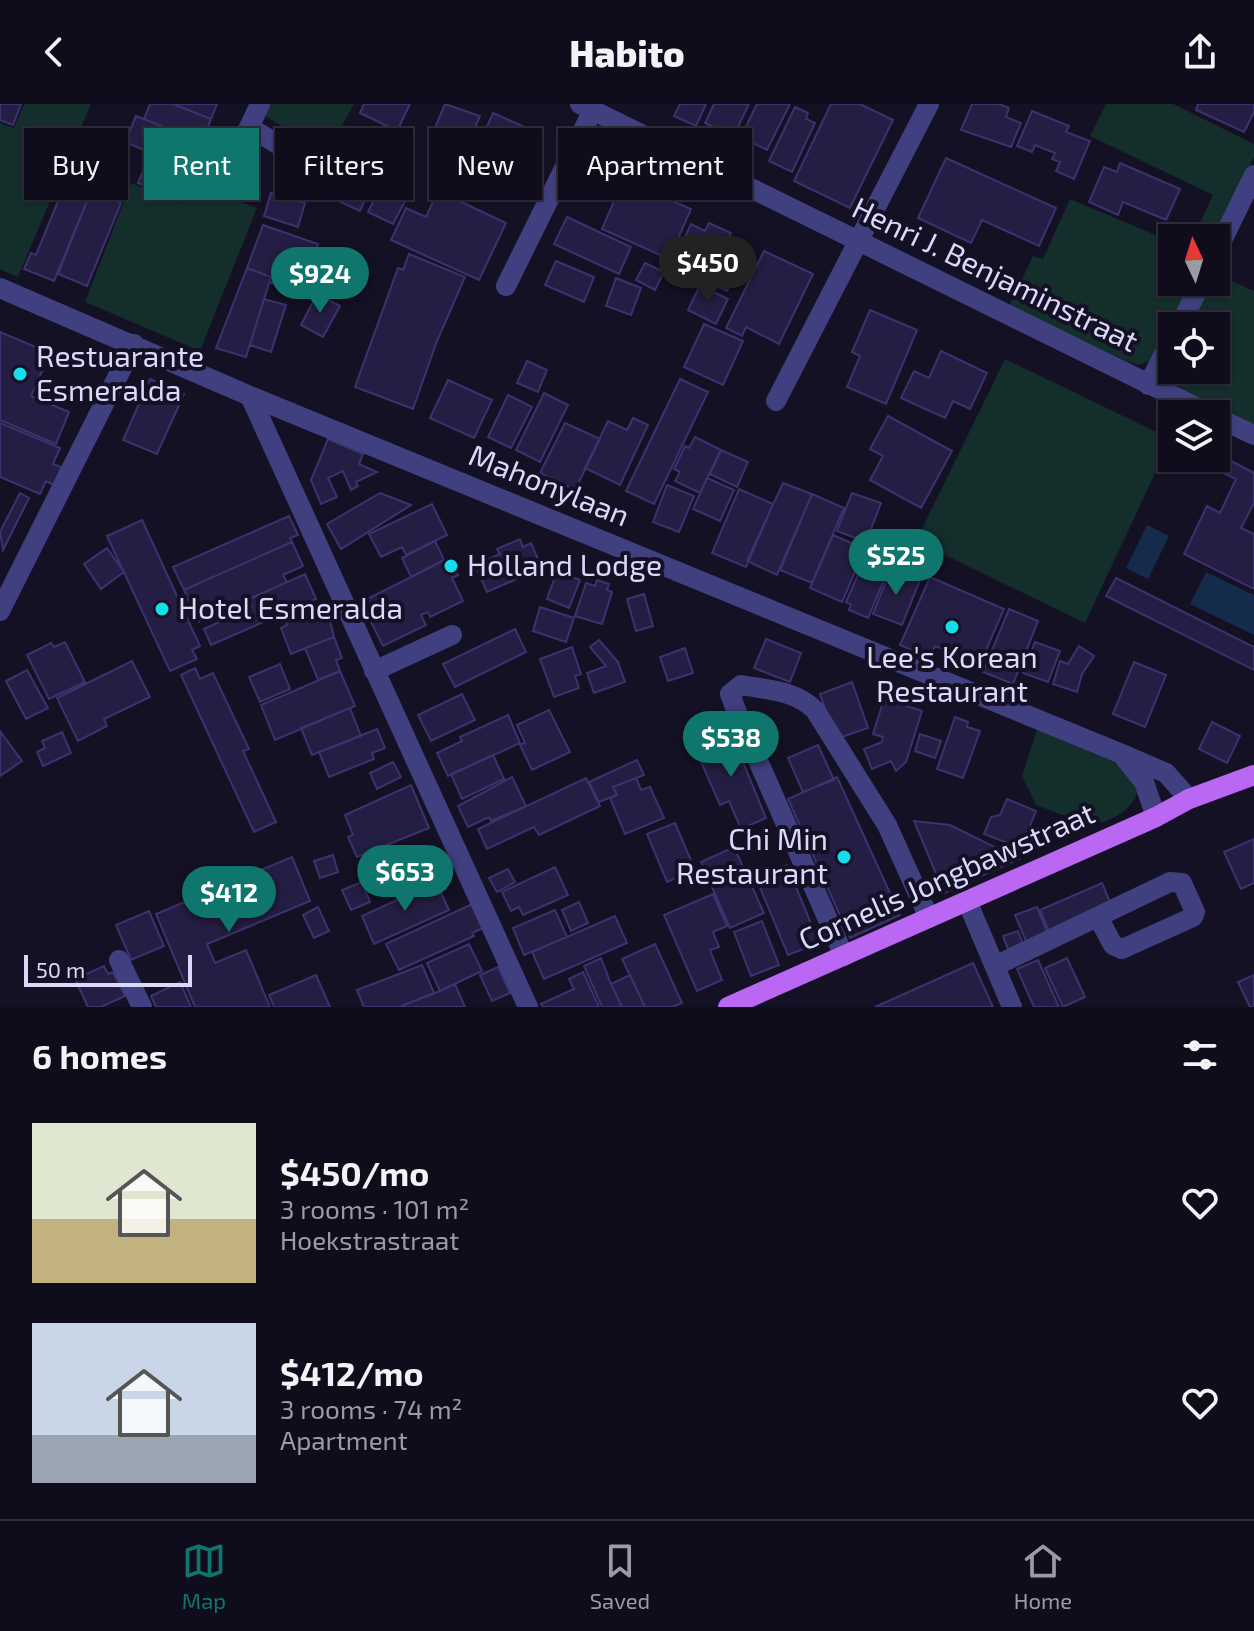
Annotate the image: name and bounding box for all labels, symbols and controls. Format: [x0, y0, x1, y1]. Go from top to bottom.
icon: back [32, 30, 76, 74]
icon: share [1178, 30, 1222, 74]
text: Habito [569, 31, 685, 74]
chip: Buy [24, 128, 128, 200]
chip: Rent [144, 128, 259, 200]
chip: Filters [275, 128, 413, 200]
chip: New [429, 128, 542, 200]
chip: Apartment [558, 128, 752, 200]
street label: Henri J. Benjaminstraat [847, 188, 1145, 358]
north arrow [1158, 224, 1230, 296]
map controls [1158, 224, 1230, 472]
pin: $450 [661, 236, 755, 304]
text: $450 [677, 246, 739, 277]
pin: $924 [273, 247, 367, 315]
text: $924 [289, 257, 351, 288]
button: locate [1158, 312, 1230, 384]
place label: Restuarante Esmeralda [36, 337, 204, 407]
marker: Restuarante Esmeralda [11, 365, 29, 383]
button: layers [1158, 400, 1230, 472]
street label: Mahonylaan [464, 436, 635, 533]
pin: $525 [849, 529, 943, 597]
text: $525 [867, 539, 925, 570]
place label: Holland Lodge [467, 546, 662, 582]
marker: Holland Lodge [442, 557, 460, 575]
place label: Hotel Esmeralda [178, 589, 403, 625]
marker: Hotel Esmeralda [153, 600, 171, 618]
marker: Lee's Korean Restaurant [943, 618, 961, 636]
place label: Lee's Korean Restaurant [866, 638, 1038, 708]
pin: $538 [684, 711, 778, 779]
text: $538 [701, 721, 761, 752]
street label: Cornelis Jongbawstraat [793, 794, 1100, 957]
place label: Chi Min Restaurant [676, 820, 828, 890]
pin: $653 [358, 845, 452, 913]
marker: Chi Min Restaurant [835, 848, 853, 866]
text: $653 [375, 855, 435, 886]
pin: $412 [182, 866, 276, 934]
text: $412 [200, 876, 258, 907]
scale bar [24, 951, 192, 987]
text: 50 m [36, 956, 85, 982]
icon: filters [1178, 1033, 1222, 1077]
text: 6 homes [32, 1035, 167, 1076]
text: $450/mo [280, 1152, 429, 1193]
icon: home [96, 1155, 192, 1251]
icon: heart [1178, 1181, 1222, 1225]
text: 3 rooms · 101 m² [280, 1193, 469, 1224]
text: Hoekstrastraat [280, 1224, 459, 1255]
text: $412/mo [280, 1352, 424, 1393]
icon: home [96, 1355, 192, 1451]
icon: heart [1178, 1381, 1222, 1425]
text: 3 rooms · 74 m² [280, 1393, 462, 1424]
text: Apartment [280, 1424, 408, 1455]
tab: Map [182, 1539, 226, 1613]
tab: Saved [590, 1539, 650, 1613]
tab: Home [1014, 1539, 1072, 1613]

